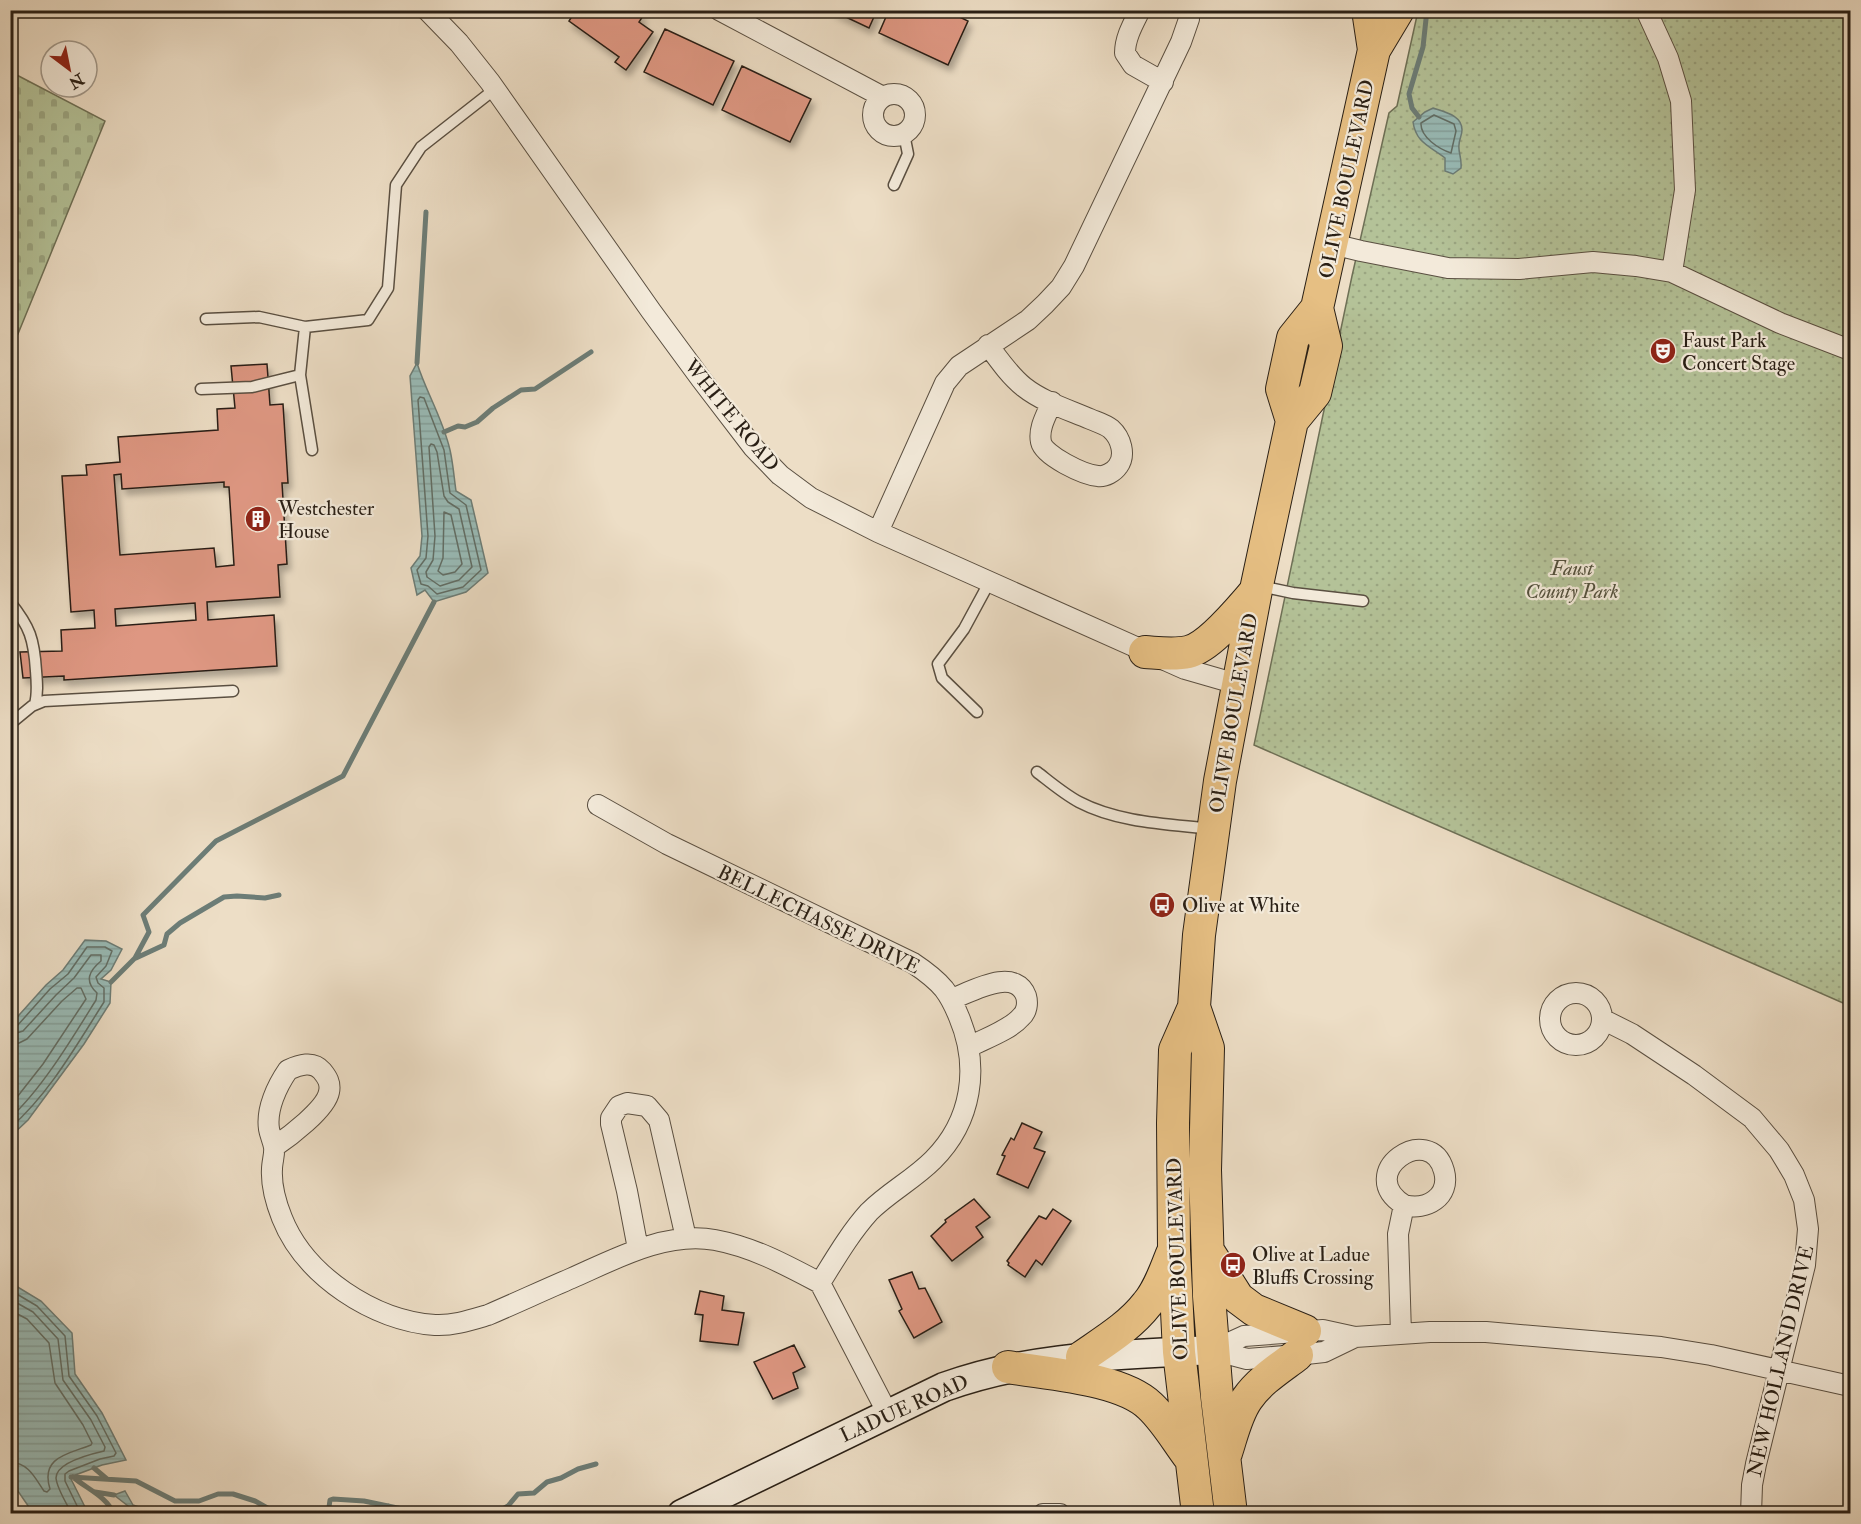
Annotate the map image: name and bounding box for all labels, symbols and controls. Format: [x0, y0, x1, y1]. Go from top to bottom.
north arrow [39, 39, 99, 99]
text: N [64, 68, 89, 94]
street label: OLIVE BOULEVARD [1313, 77, 1380, 281]
place label: Faust Park Concert Stage [1682, 328, 1795, 376]
theatre icon: Faust Park Concert Stage [1648, 336, 1678, 366]
street label: WHITE ROAD [678, 353, 785, 477]
place label: Westchester House [277, 496, 375, 544]
building icon: Westchester House [243, 504, 273, 534]
park label: Faust County Park [1525, 556, 1619, 604]
street label: OLIVE BOULEVARD [1204, 611, 1263, 815]
street label: BELLECHASSE DRIVE [713, 859, 924, 979]
bus stop icon: Olive at White [1147, 890, 1177, 920]
place label: Olive at White [1182, 893, 1300, 918]
street label: OLIVE BOULEVARD [1161, 1157, 1194, 1361]
place label: Olive at Ladue Bluffs Crossing [1252, 1242, 1375, 1290]
street label: NEW HOLLAND DRIVE [1742, 1243, 1819, 1479]
bus stop icon: Olive at Ladue Bluffs Crossing [1218, 1250, 1248, 1280]
street label: LADUE ROAD [836, 1369, 972, 1448]

